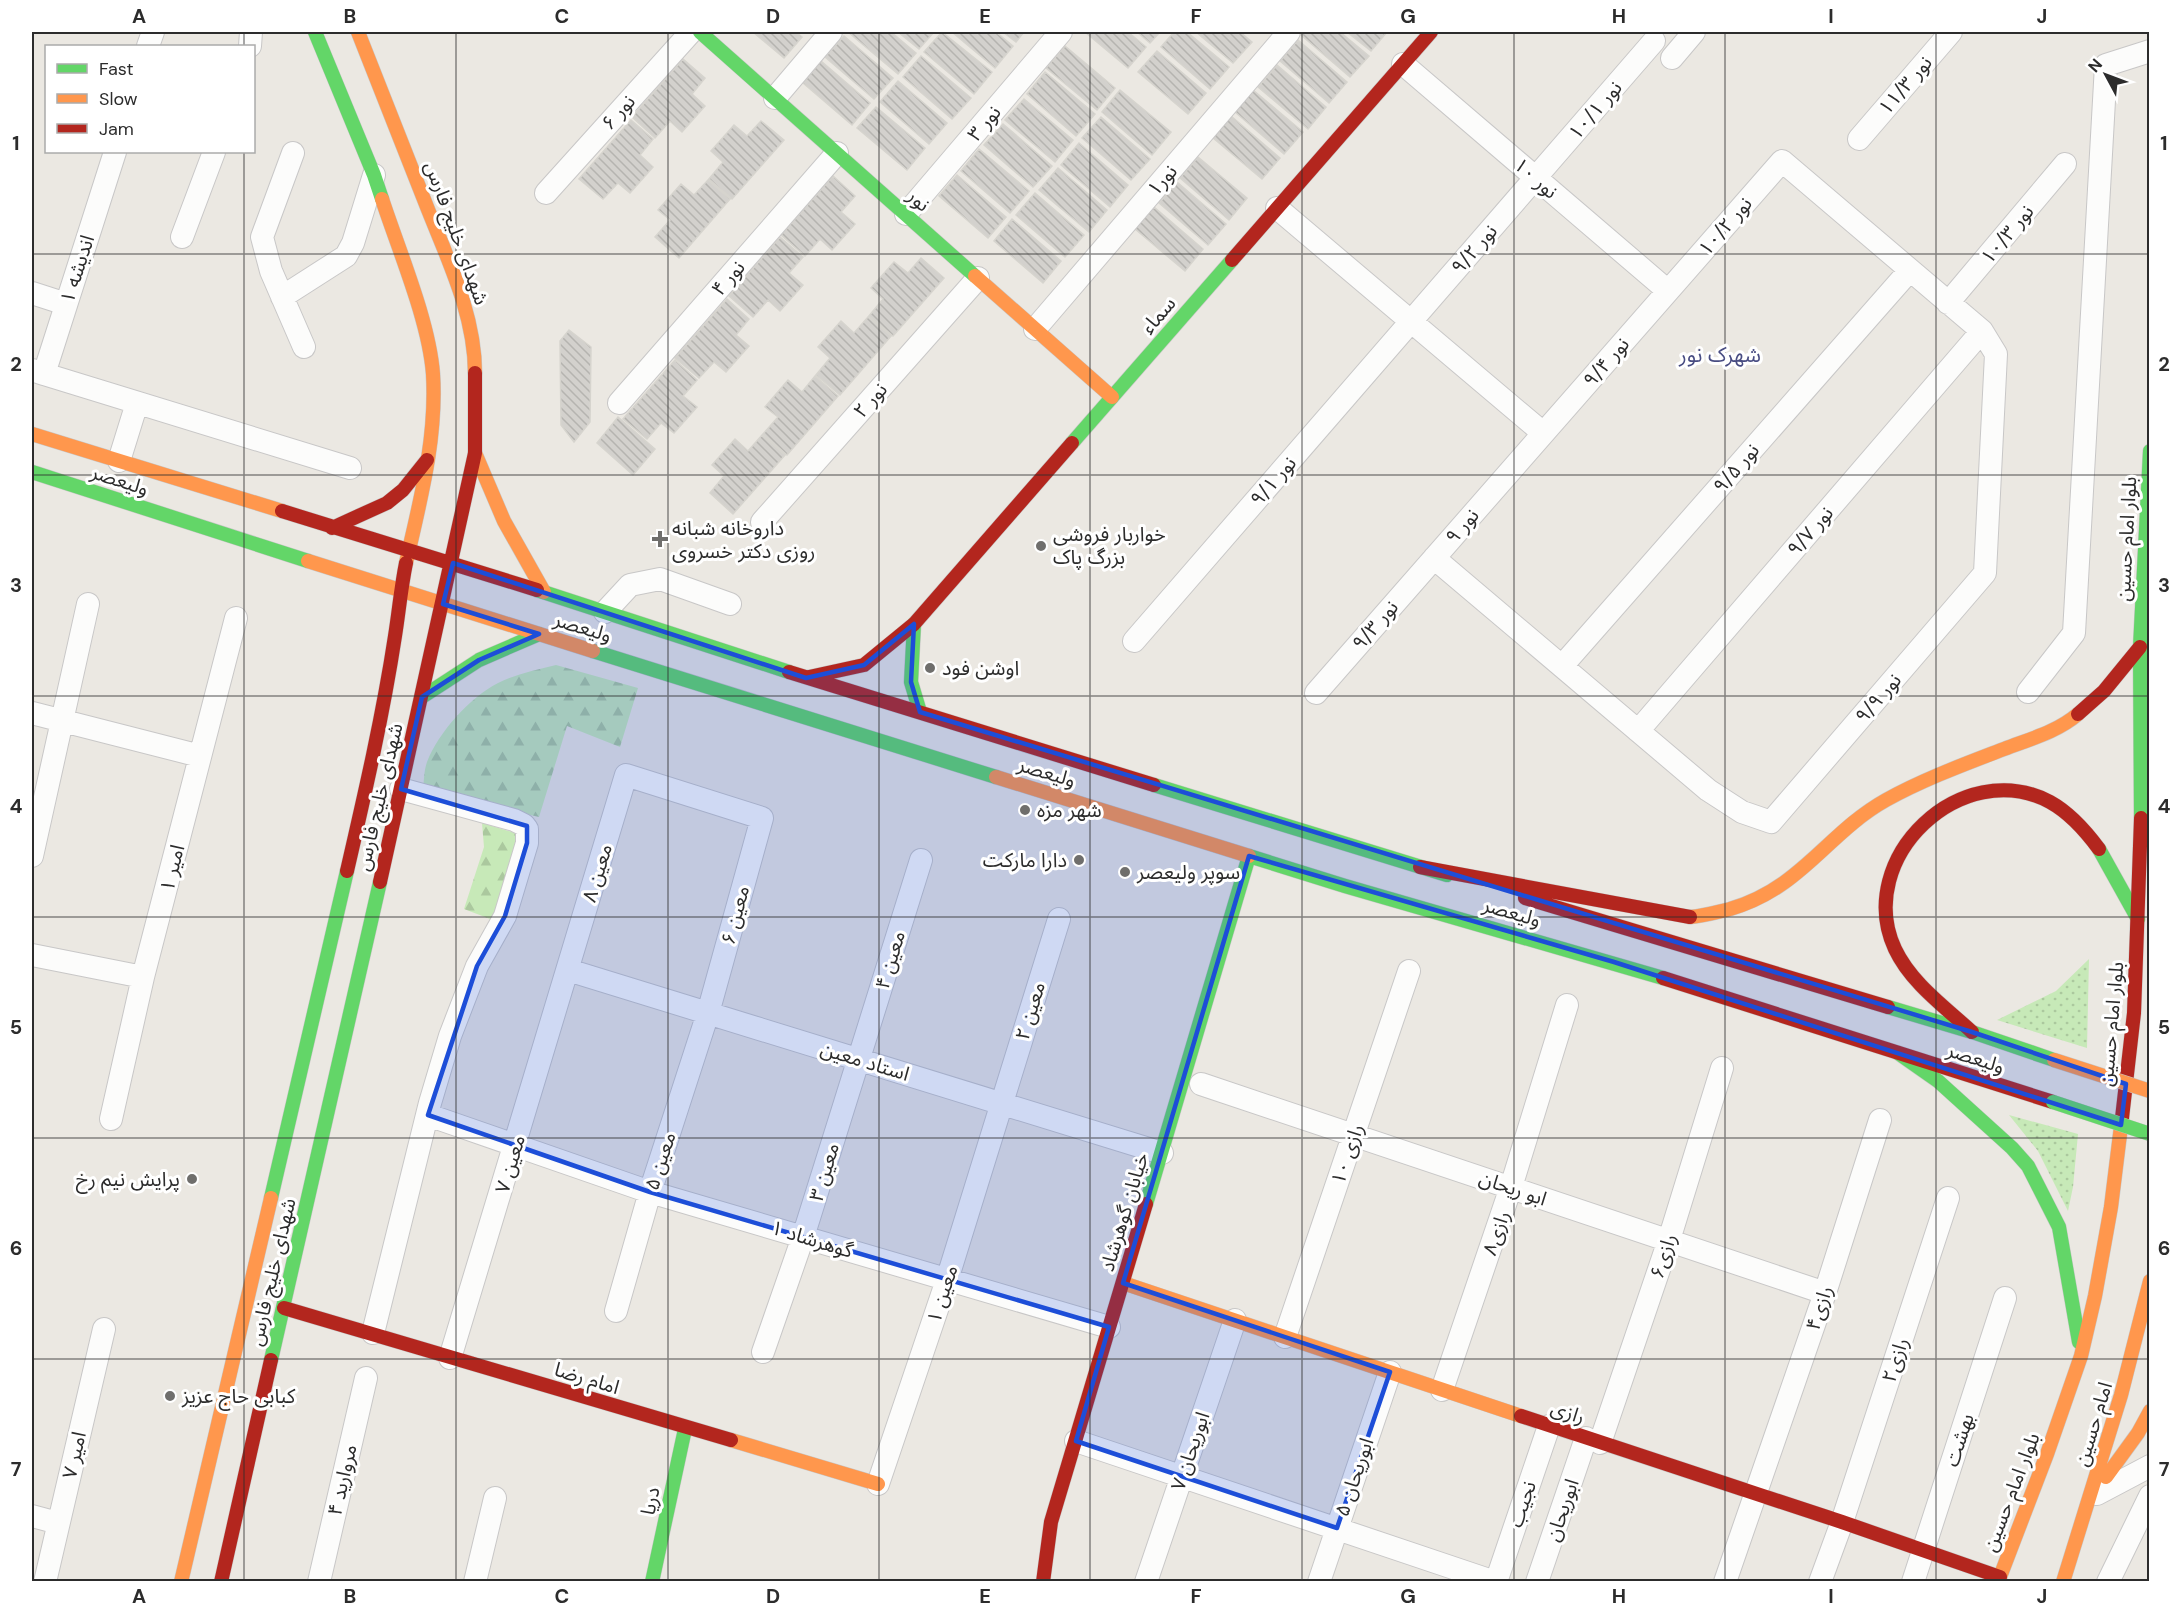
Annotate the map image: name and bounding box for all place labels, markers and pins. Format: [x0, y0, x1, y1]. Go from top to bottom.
place label: داروخانه شبانه روزی دکتر خسروی [672, 515, 815, 564]
place label: خواربار فروشی بزرگ پاک [1053, 521, 1166, 570]
marker: داروخانه شبانه روزی دکتر خسروی [653, 532, 667, 546]
marker: خواربار فروشی بزرگ پاک [1034, 539, 1048, 553]
place label: اوشن فود [942, 655, 1019, 681]
marker: اوشن فود [923, 661, 937, 675]
place label: شهر مزه [1037, 797, 1102, 823]
marker: شهر مزه [1018, 803, 1032, 817]
place label: دارا مارکت [983, 847, 1067, 873]
marker: دارا مارکت [1072, 853, 1086, 867]
place label: سوپر ولیعصر [1136, 859, 1240, 885]
marker: سوپر ولیعصر [1118, 865, 1132, 879]
place label: پرایش نیم رخ [76, 1166, 180, 1194]
marker: پرایش نیم رخ [185, 1172, 199, 1186]
place label: کبابی حاج عزیز [181, 1383, 296, 1411]
marker: کبابی حاج عزیز [163, 1389, 177, 1403]

